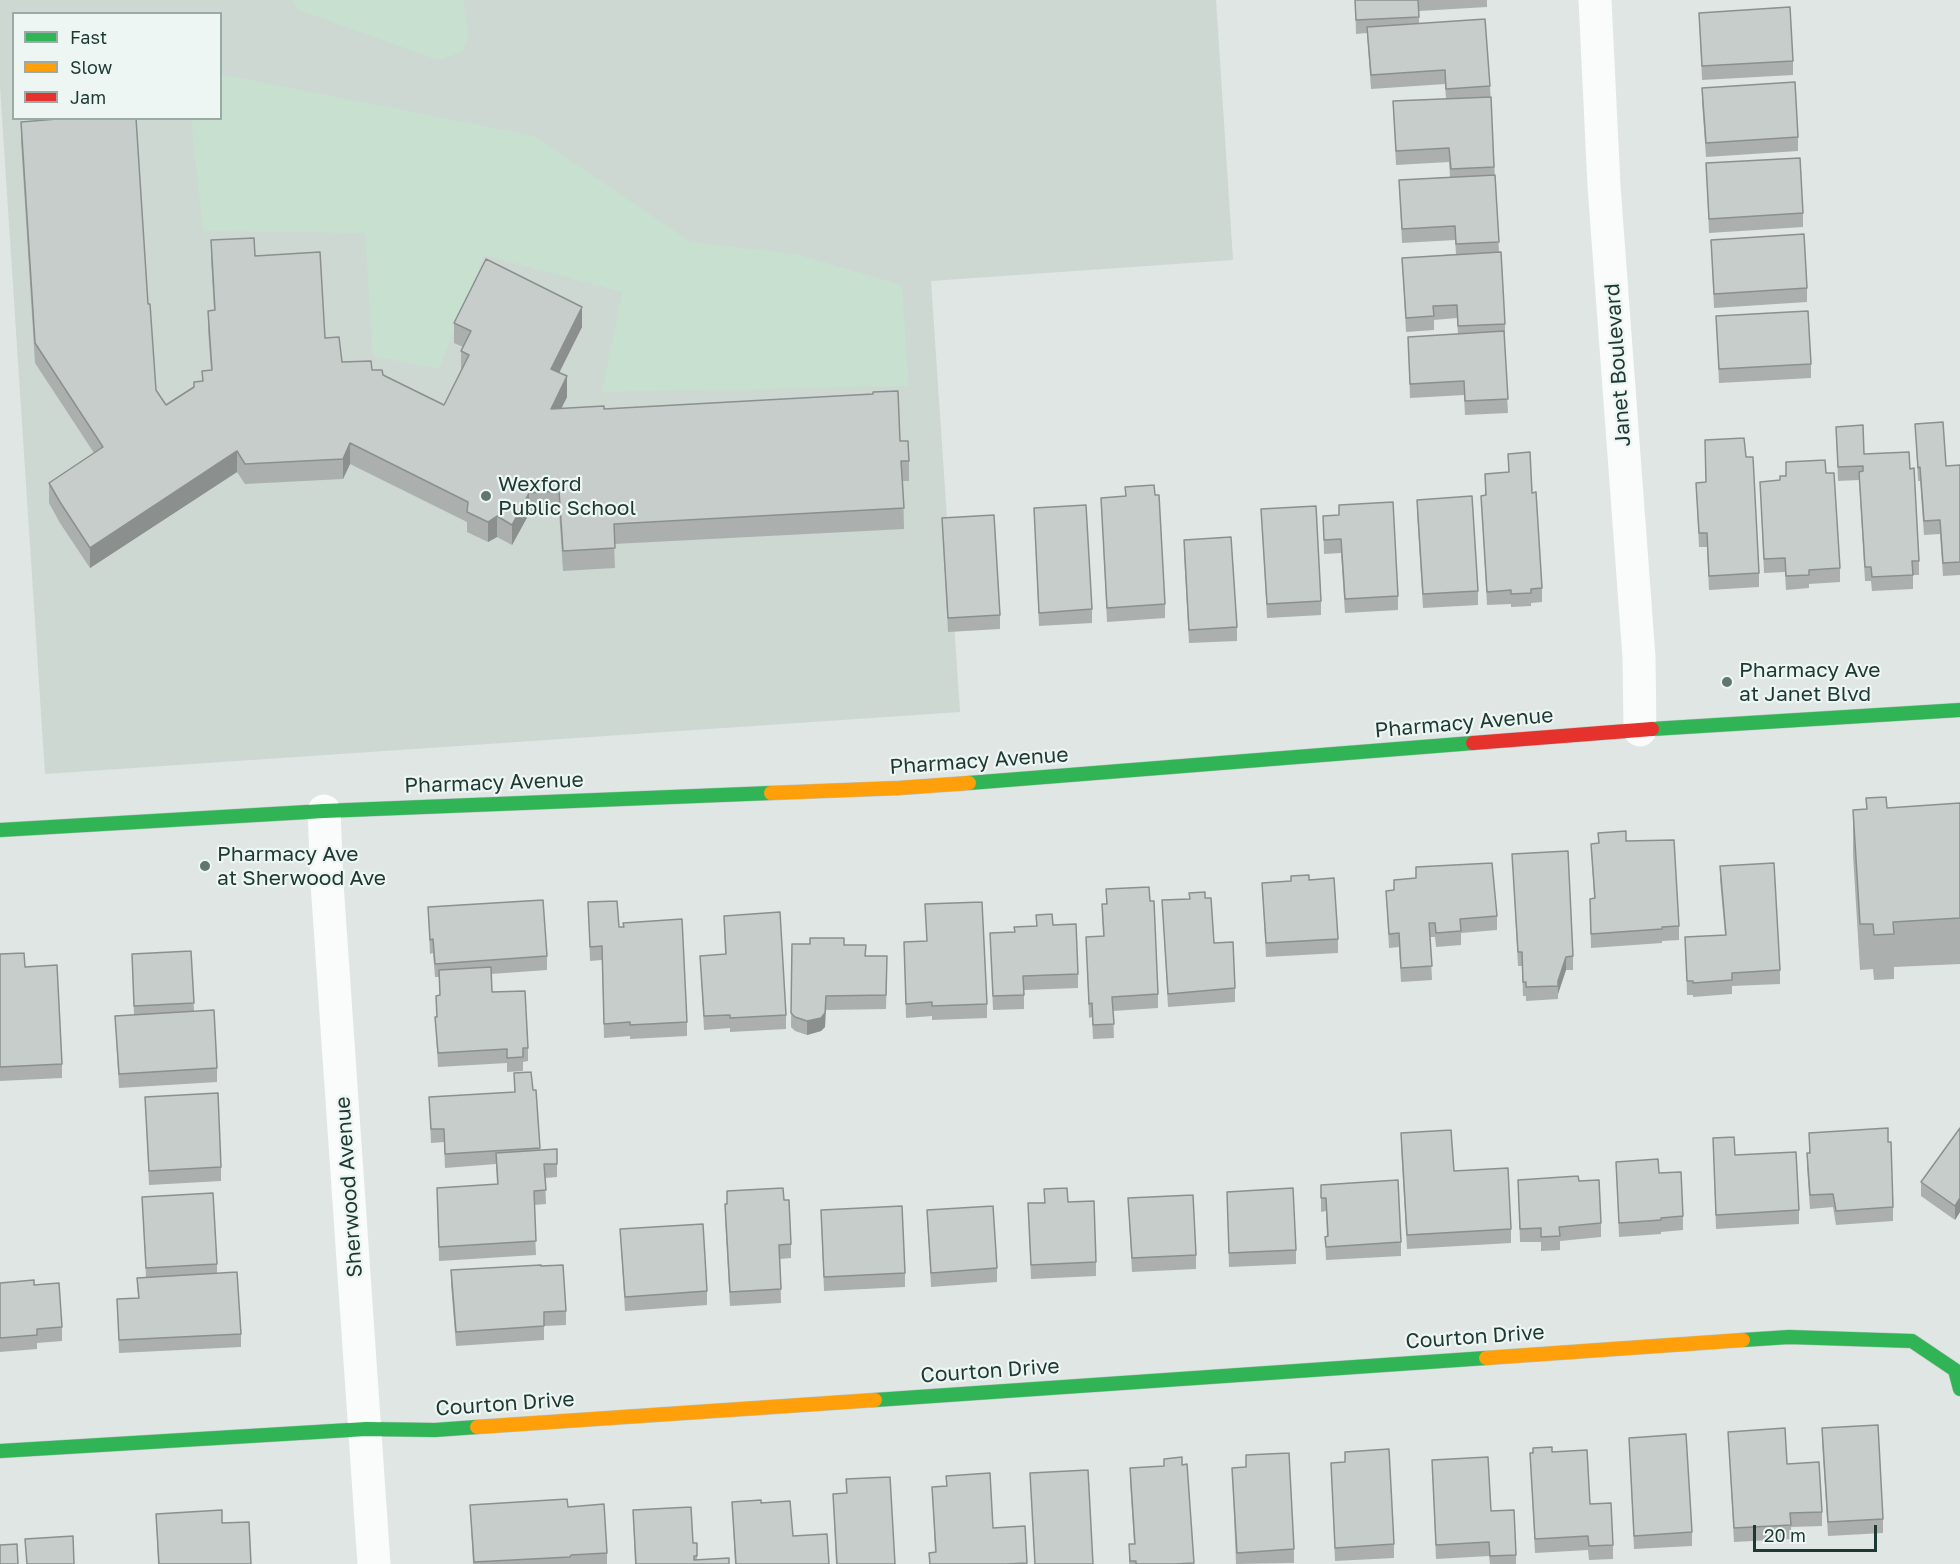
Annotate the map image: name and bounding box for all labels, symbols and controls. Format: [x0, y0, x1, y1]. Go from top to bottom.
legend [12, 12, 222, 120]
text: Fast [70, 26, 107, 48]
text: Slow [70, 56, 112, 78]
text: Jam [70, 86, 106, 108]
street label: Janet Boulevard [1600, 282, 1636, 448]
place label: Wexford Public School [498, 471, 636, 521]
marker: Wexford Public School [479, 489, 493, 503]
place label: Pharmacy Ave at Janet Blvd [1739, 657, 1881, 707]
marker: Pharmacy Ave at Janet Blvd [1720, 675, 1734, 689]
street label: Pharmacy Avenue [1374, 703, 1554, 743]
street label: Pharmacy Avenue [889, 742, 1069, 780]
street label: Pharmacy Avenue [404, 767, 584, 799]
place label: Pharmacy Ave at Sherwood Ave [217, 841, 386, 891]
marker: Pharmacy Ave at Sherwood Ave [198, 859, 212, 873]
street label: Sherwood Avenue [330, 1096, 368, 1278]
street label: Courton Drive [1405, 1320, 1545, 1354]
street label: Courton Drive [920, 1354, 1060, 1388]
street label: Courton Drive [435, 1387, 575, 1421]
scale bar [1756, 1513, 1880, 1551]
text: 20 m [1764, 1524, 1806, 1546]

